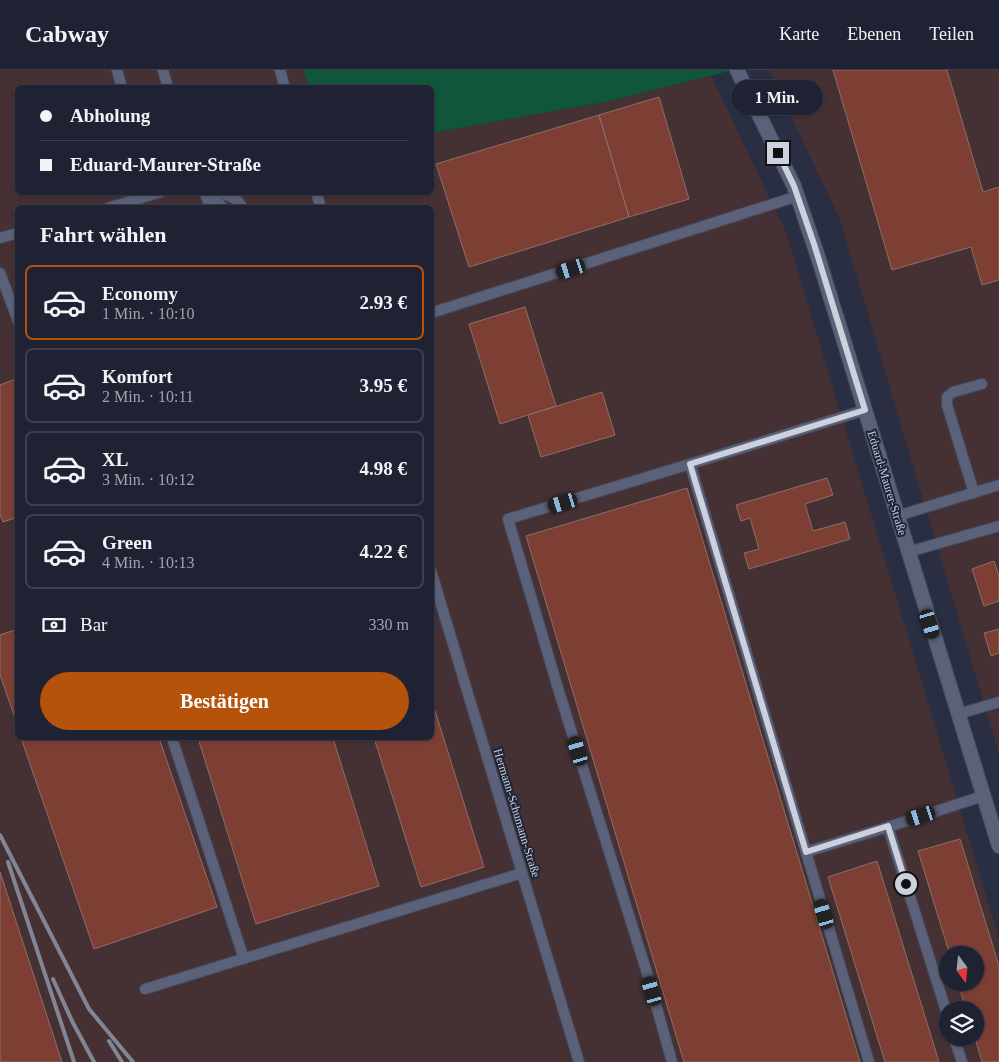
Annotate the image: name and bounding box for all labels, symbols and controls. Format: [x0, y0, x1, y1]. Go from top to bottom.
text: Cabway [25, 21, 109, 47]
text: Karte [779, 24, 819, 44]
text: Ebenen [847, 24, 901, 44]
text: Teilen [929, 24, 974, 44]
callout: 1 Min. [732, 81, 824, 116]
text: 1 Min. [755, 89, 799, 106]
text: Abholung [70, 105, 150, 126]
route end [767, 142, 789, 164]
text: Eduard-Maurer-Straße [70, 154, 261, 175]
text: Fahrt wählen [40, 222, 167, 247]
car [554, 257, 587, 281]
icon: car [42, 280, 87, 325]
text: Economy [102, 283, 178, 304]
text: 2.93 € [360, 292, 407, 313]
text: 1 Min. · 10:10 [102, 305, 194, 322]
icon: car [42, 363, 87, 408]
text: Komfort [102, 366, 173, 387]
text: 3.95 € [360, 375, 407, 396]
text: 2 Min. · 10:11 [102, 388, 194, 405]
street label: Eduard-Maurer-Straße [864, 429, 910, 537]
icon: car [42, 446, 87, 491]
text: XL [102, 449, 128, 470]
text: 4.98 € [360, 458, 407, 479]
text: 3 Min. · 10:12 [102, 471, 194, 488]
car [546, 491, 579, 515]
icon: car [42, 529, 87, 574]
text: Green [102, 532, 152, 553]
text: 4.22 € [360, 541, 407, 562]
text: 4 Min. · 10:13 [102, 554, 194, 571]
car [918, 607, 941, 641]
icon: cash [40, 611, 68, 639]
text: Bar [80, 614, 107, 635]
text: 330 m [369, 616, 409, 633]
button: Bestätigen [40, 672, 409, 730]
car [566, 734, 589, 768]
street label: Hermann-Schumann-Straße [491, 747, 543, 879]
car [904, 804, 937, 828]
route start [895, 873, 917, 895]
car [812, 897, 835, 931]
north arrow [939, 946, 984, 991]
map controls [939, 946, 984, 1046]
car [640, 975, 663, 1007]
button: layers [939, 1001, 984, 1046]

